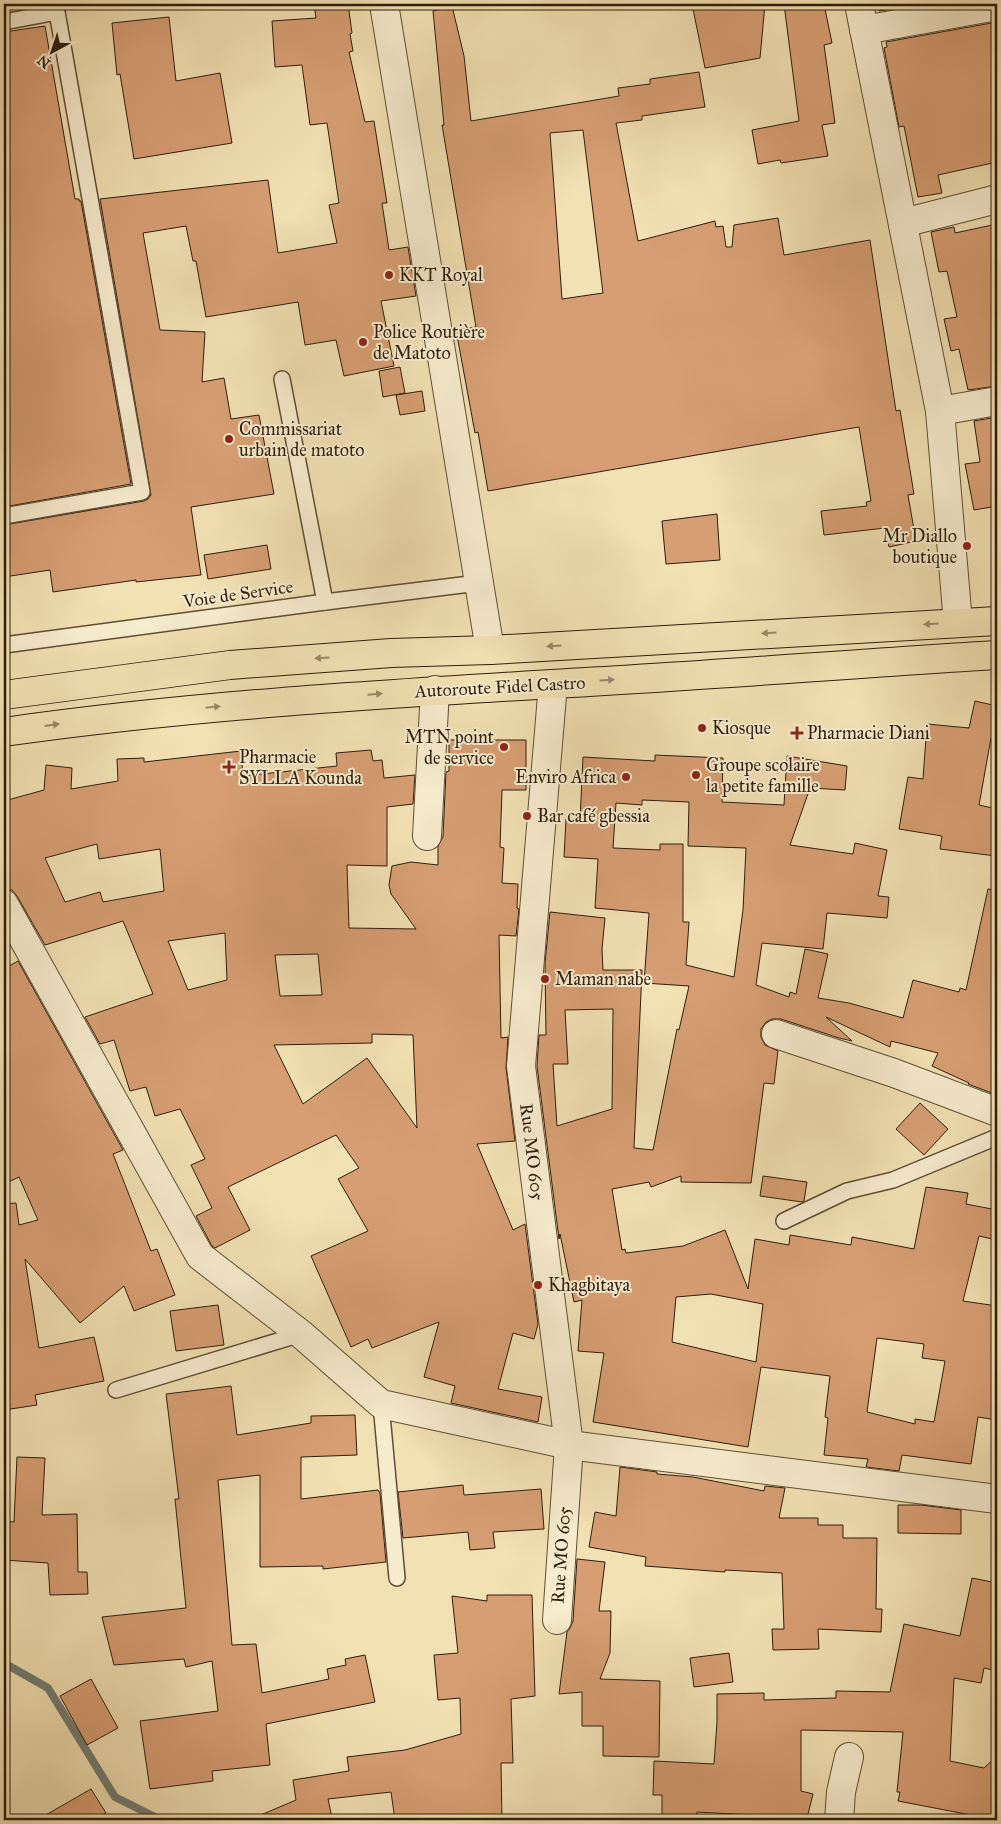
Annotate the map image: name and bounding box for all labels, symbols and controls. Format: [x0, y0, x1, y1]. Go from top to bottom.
north arrow [28, 28, 78, 78]
text: N [34, 51, 54, 72]
place label: KKT Royal [399, 264, 483, 286]
marker: KKT Royal [383, 269, 395, 281]
place label: Police Routière de Matoto [373, 321, 485, 364]
marker: Police Routière de Matoto [357, 336, 369, 348]
place label: Commissariat urbain de matoto [239, 418, 365, 461]
marker: Commissariat urbain de matoto [223, 433, 235, 445]
place label: Mr Diallo boutique [882, 525, 957, 569]
marker: Mr Diallo boutique [961, 540, 973, 552]
street label: Voie de Service [181, 575, 294, 613]
one-way arrow [923, 621, 939, 629]
one-way arrow [761, 630, 777, 638]
one-way arrow [546, 642, 562, 650]
one-way arrow [314, 655, 330, 663]
street label: Autoroute Fidel Castro [413, 672, 586, 703]
one-way arrow [600, 676, 616, 684]
one-way arrow [368, 690, 384, 698]
one-way arrow [206, 703, 222, 711]
place label: Kiosque [712, 717, 771, 740]
one-way arrow [44, 721, 60, 729]
marker: Kiosque [696, 722, 708, 734]
place label: Pharmacie Diani [807, 722, 930, 744]
place label: MTN point de service [405, 726, 495, 769]
marker: Pharmacie Diani [791, 727, 803, 739]
marker: MTN point de service [498, 741, 510, 753]
place label: Pharmacie SYLLA Kounda [239, 746, 362, 789]
place label: Groupe scolaire la petite famille [706, 754, 820, 797]
marker: Pharmacie SYLLA Kounda [223, 761, 235, 773]
place label: Enviro Africa [515, 766, 616, 788]
marker: Groupe scolaire la petite famille [690, 769, 702, 781]
marker: Enviro Africa [620, 771, 632, 783]
place label: Bar café gbessia [537, 805, 650, 828]
marker: Bar café gbessia [521, 810, 533, 822]
place label: Maman nabe [555, 968, 651, 990]
marker: Maman nabe [539, 973, 551, 985]
street label: Rue MO 605 [515, 1102, 549, 1202]
place label: Khagbitaya [548, 1274, 630, 1297]
marker: Khagbitaya [532, 1279, 544, 1291]
street label: Rue MO 605 [547, 1505, 575, 1604]

